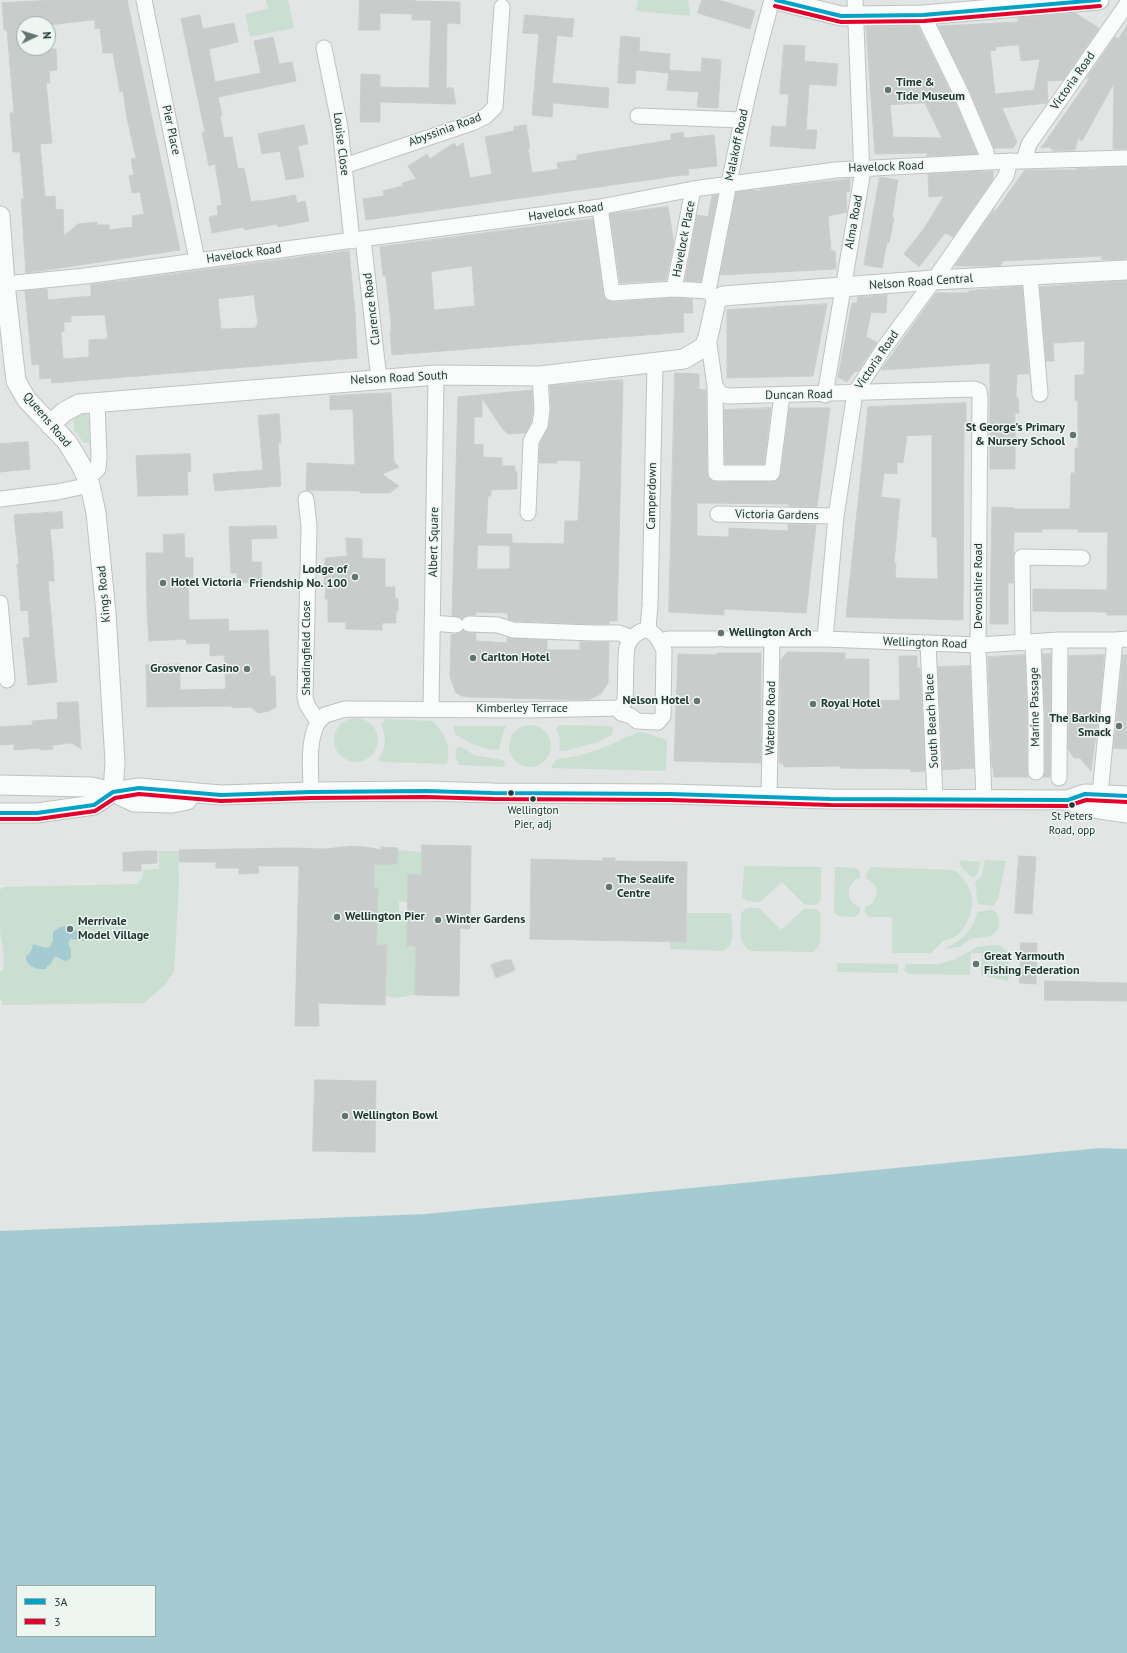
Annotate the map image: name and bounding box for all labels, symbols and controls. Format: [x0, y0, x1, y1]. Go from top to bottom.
north arrow [16, 16, 56, 56]
text: N [40, 31, 54, 39]
street label: Victoria Road [1048, 49, 1098, 113]
place label: Time & Tide Museum [896, 76, 965, 104]
marker: Time & Tide Museum [883, 85, 893, 95]
street label: Pier Place [159, 104, 183, 156]
street label: Malakoff Road [722, 108, 752, 182]
street label: Abyssinia Road [407, 110, 483, 150]
street label: Louise Close [330, 111, 352, 177]
street label: Havelock Road [848, 158, 924, 176]
street label: Alma Road [842, 194, 866, 250]
street label: Havelock Road [528, 200, 604, 224]
street label: Havelock Place [670, 200, 698, 278]
street label: Havelock Road [206, 242, 282, 266]
street label: Nelson Road Central [869, 271, 973, 293]
street label: Clarence Road [360, 272, 384, 346]
street label: Victoria Road [852, 328, 902, 392]
street label: Nelson Road South [350, 368, 448, 388]
street label: Duncan Road [765, 387, 833, 403]
street label: Queens Road [20, 390, 74, 450]
place label: St George's Primary & Nursery School [966, 421, 1065, 449]
marker: St George's Primary & Nursery School [1068, 430, 1078, 440]
street label: Camperdown [644, 462, 660, 530]
street label: Albert Square [426, 507, 442, 577]
street label: Victoria Gardens [735, 507, 819, 523]
street label: Devonshire Road [972, 543, 986, 629]
place label: Lodge of Friendship No. 100 [249, 563, 347, 591]
street label: Kings Road [94, 565, 114, 623]
marker: Lodge of Friendship No. 100 [350, 572, 360, 582]
place label: Hotel Victoria [171, 576, 242, 590]
marker: Hotel Victoria [158, 578, 168, 588]
street label: Shadingfield Close [300, 600, 314, 696]
place label: Wellington Arch [729, 626, 811, 640]
marker: Wellington Arch [716, 628, 726, 638]
street label: Wellington Road [883, 634, 967, 652]
place label: Carlton Hotel [481, 651, 549, 665]
marker: Carlton Hotel [468, 653, 478, 663]
place label: Grosvenor Casino [150, 662, 239, 676]
marker: Grosvenor Casino [242, 664, 252, 674]
street label: Marine Passage [1027, 667, 1043, 747]
street label: South Beach Place [922, 673, 942, 769]
street label: Waterloo Road [763, 681, 779, 755]
place label: Nelson Hotel [622, 694, 689, 708]
marker: Nelson Hotel [692, 696, 702, 706]
place label: Royal Hotel [821, 697, 880, 711]
marker: Royal Hotel [808, 699, 818, 709]
street label: Kimberley Terrace [476, 702, 568, 716]
place label: The Barking Smack [1049, 712, 1111, 740]
marker: The Barking Smack [1114, 721, 1124, 731]
unlabelled marker [506, 788, 516, 798]
marker: Wellington Pier, adj [528, 794, 538, 804]
marker: St Peters Road, opp [1067, 800, 1077, 810]
place label: Wellington Pier, adj [507, 804, 559, 830]
place label: St Peters Road, opp [1049, 810, 1095, 836]
place label: The Sealife Centre [617, 873, 675, 901]
marker: The Sealife Centre [604, 882, 614, 892]
place label: Wellington Pier [345, 910, 425, 924]
marker: Wellington Pier [332, 912, 342, 922]
place label: Winter Gardens [446, 913, 525, 927]
place label: Merrivale Model Village [78, 915, 149, 943]
marker: Winter Gardens [433, 915, 443, 925]
marker: Merrivale Model Village [65, 924, 75, 934]
place label: Great Yarmouth Fishing Federation [984, 950, 1079, 978]
marker: Great Yarmouth Fishing Federation [971, 959, 981, 969]
place label: Wellington Bowl [353, 1109, 438, 1123]
marker: Wellington Bowl [340, 1111, 350, 1121]
legend [16, 1585, 156, 1637]
text: 3A [54, 1594, 68, 1609]
text: 3 [54, 1614, 61, 1629]

